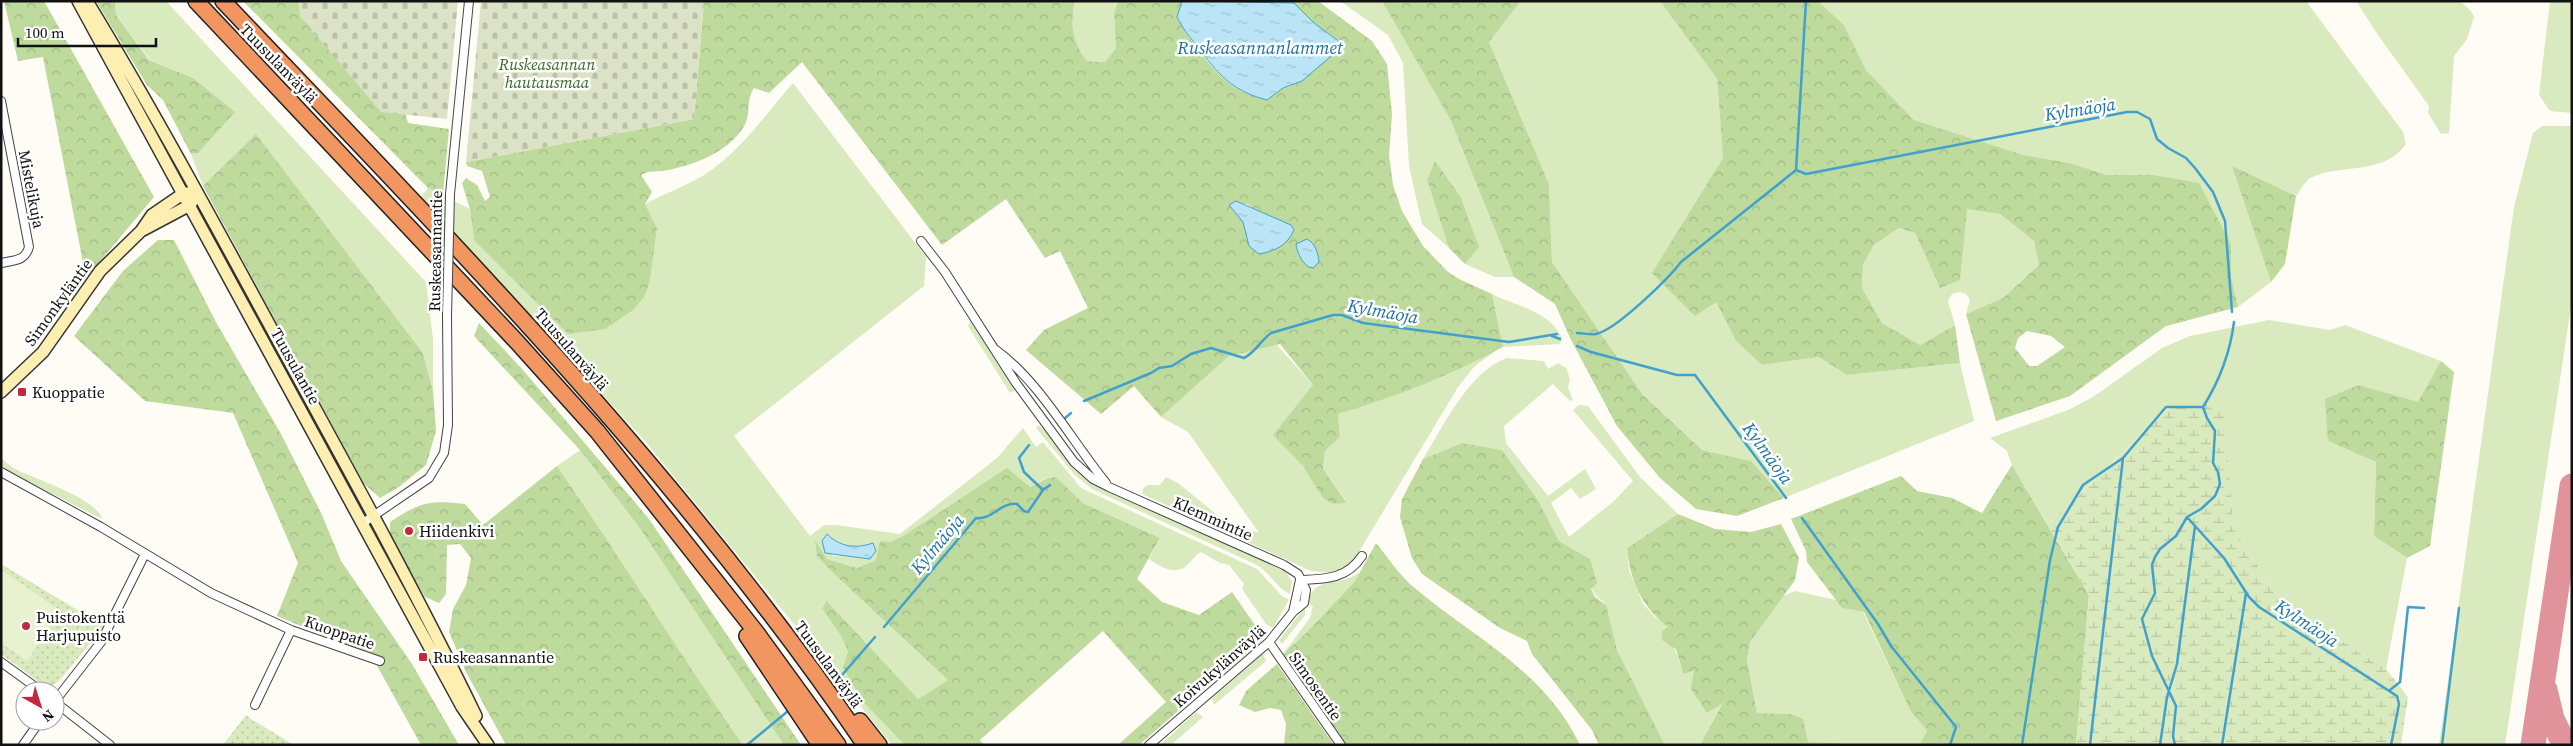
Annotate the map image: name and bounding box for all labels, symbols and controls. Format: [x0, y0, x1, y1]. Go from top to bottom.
scale bar [18, 15, 155, 47]
street label: Tuusulanväylä [235, 18, 323, 108]
text: 100 m [25, 22, 65, 43]
water label: Ruskeasannanlammet [1176, 35, 1344, 60]
park label: Ruskeasannan hautausmaa [498, 53, 595, 93]
water label: Kylmäoja [2042, 91, 2118, 127]
street label: Mistelikuja [14, 148, 51, 231]
street label: Ruskeasannantie [423, 190, 447, 312]
street label: Simonkyläntie [19, 254, 97, 350]
water label: Kylmäoja [1345, 292, 1421, 330]
street label: Tuusulanväylä [530, 303, 615, 396]
street label: Tuusulantie [266, 324, 326, 408]
place label: Kuoppatie [32, 381, 105, 403]
marker: Kuoppatie [16, 386, 28, 398]
water label: Kylmäoja [1736, 416, 1799, 490]
street label: Klemmintie [1170, 491, 1256, 545]
water label: Kylmäoja [904, 508, 970, 580]
place label: Hiidenkivi [419, 520, 494, 542]
marker: Hiidenkivi [403, 525, 415, 537]
water label: Kylmäoja [2269, 593, 2344, 653]
place label: Puistokenttä Harjupuisto [36, 606, 126, 646]
street label: Kuoppatie [302, 610, 378, 654]
street label: Tuusulanväylä [790, 616, 869, 713]
street label: Koivukylänväylä [1168, 619, 1271, 712]
marker: Puistokenttä Harjupuisto [20, 620, 32, 632]
place label: Ruskeasannantie [433, 646, 554, 668]
street label: Simosentie [1284, 647, 1348, 725]
marker: Ruskeasannantie [417, 651, 429, 663]
north arrow [15, 681, 65, 731]
text: N [38, 705, 58, 727]

